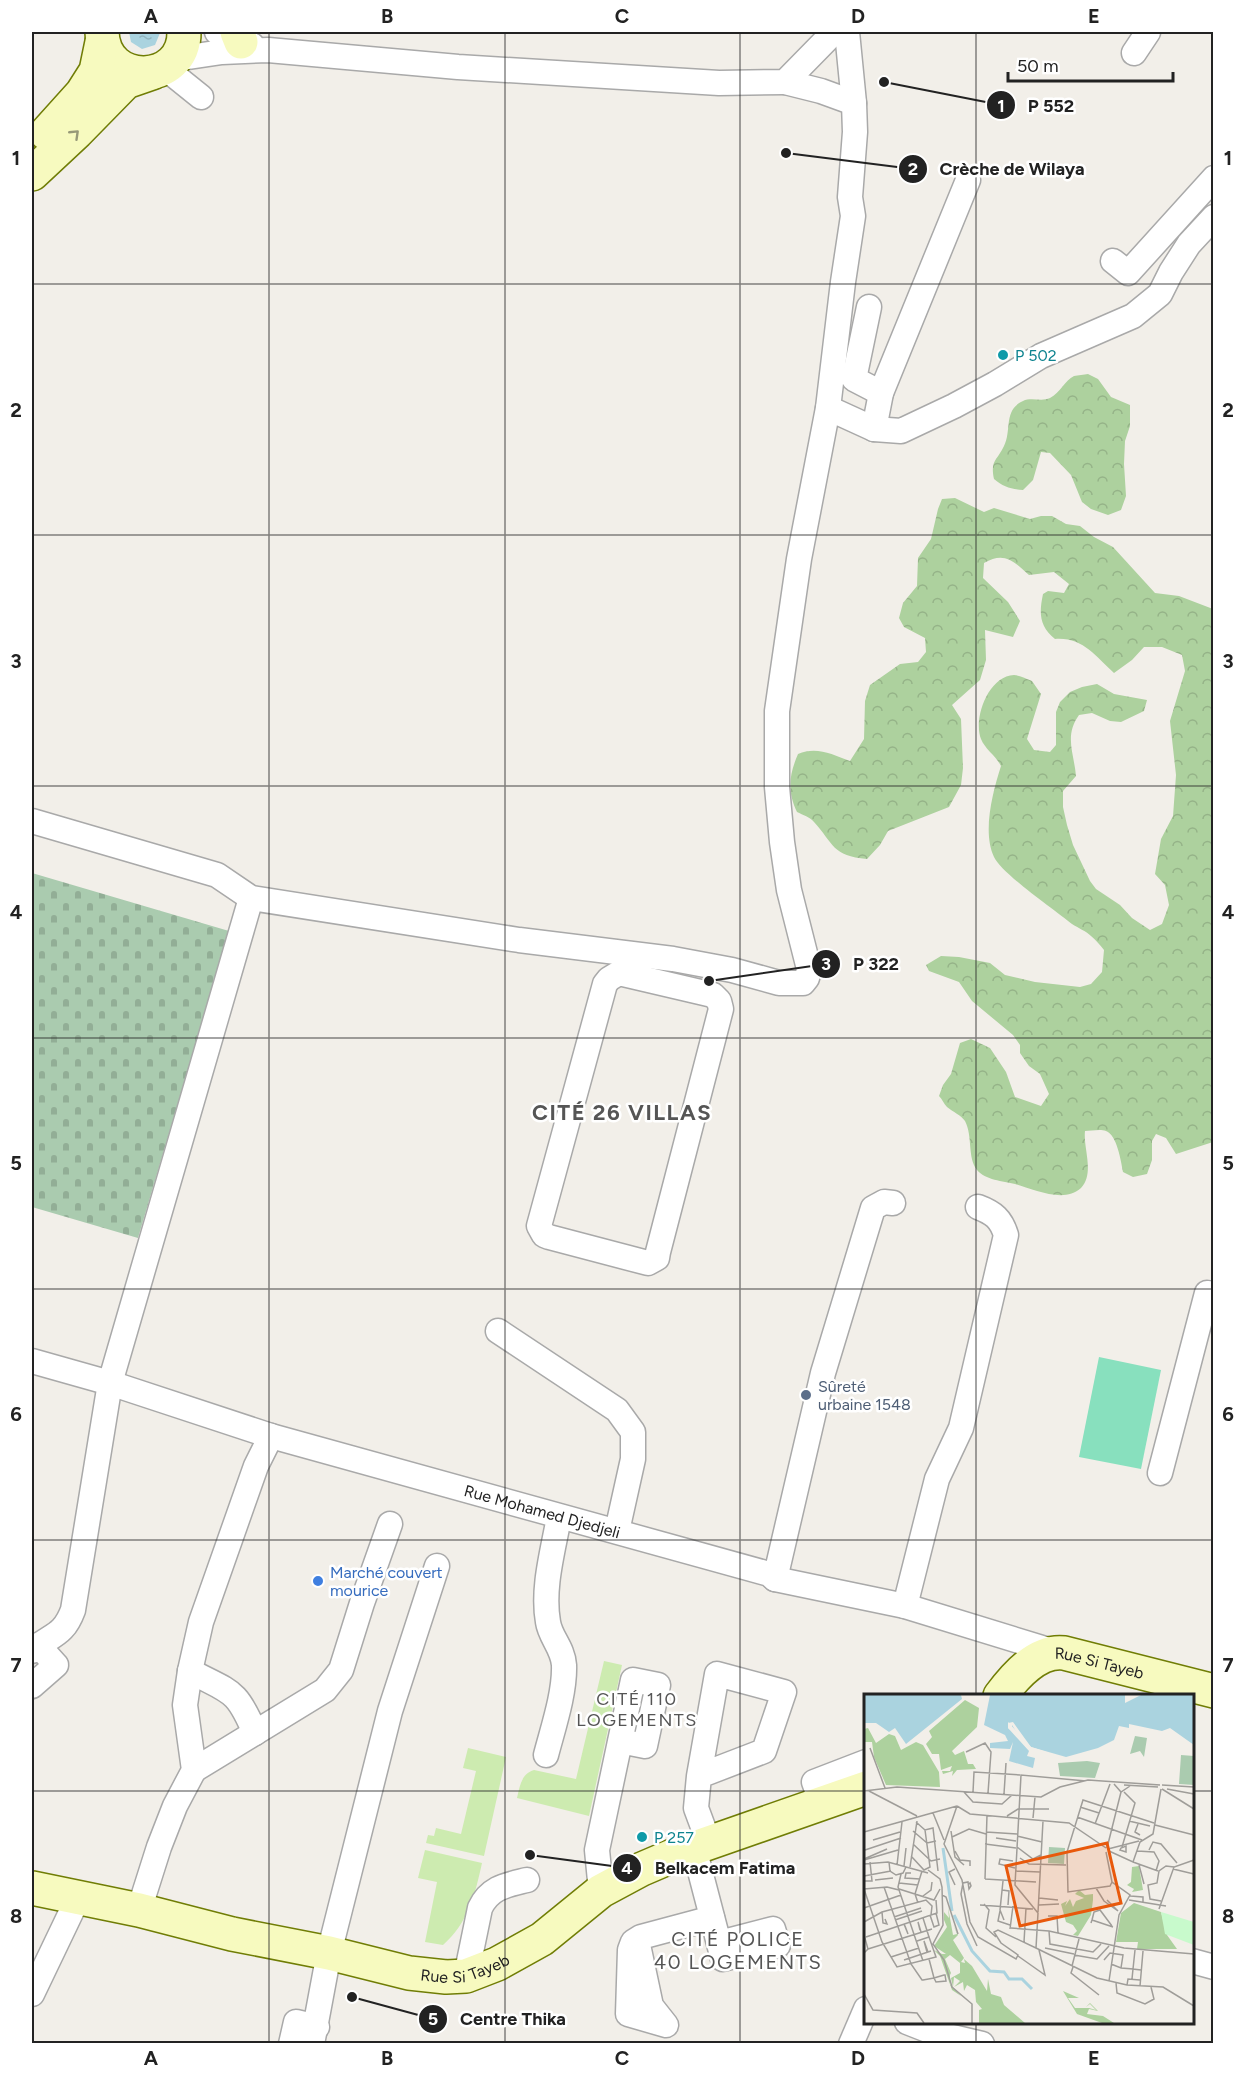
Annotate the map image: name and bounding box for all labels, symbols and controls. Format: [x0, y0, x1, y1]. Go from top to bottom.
text: A [144, 4, 159, 28]
text: B [381, 4, 393, 28]
text: C [615, 4, 629, 28]
text: D [851, 4, 865, 28]
text: E [1088, 4, 1100, 28]
scale bar [1008, 45, 1173, 83]
text: 50 m [1017, 55, 1059, 77]
callout: P 552 [986, 87, 1086, 123]
text: 1 [997, 95, 1005, 117]
text: P 552 [1028, 95, 1074, 117]
one-way arrow [67, 131, 78, 142]
text: 1 [12, 146, 20, 170]
text: 1 [1224, 146, 1232, 170]
callout: Crèche de Wilaya [898, 151, 1097, 187]
text: 2 [908, 158, 918, 180]
text: Crèche de Wilaya [939, 158, 1085, 180]
place label: P 502 [1015, 346, 1057, 365]
marker: P 502 [996, 348, 1010, 362]
text: 2 [10, 398, 22, 422]
text: 2 [1222, 398, 1234, 422]
text: 3 [10, 649, 22, 673]
text: 3 [1222, 649, 1234, 673]
text: 4 [10, 900, 23, 924]
text: 4 [1222, 900, 1235, 924]
callout: P 322 [811, 946, 911, 982]
text: 3 [821, 953, 831, 975]
text: P 322 [853, 953, 899, 975]
district label: CITÉ 26 VILLAS [532, 1099, 712, 1126]
text: 5 [10, 1151, 22, 1175]
text: 5 [1222, 1151, 1234, 1175]
place label: Sûreté urbaine 1548 [818, 1377, 911, 1414]
marker: Sûreté urbaine 1548 [799, 1388, 813, 1402]
text: 6 [10, 1402, 22, 1426]
text: 6 [1222, 1402, 1234, 1426]
street label: Rue Mohamed Djedjeli [462, 1480, 622, 1542]
place label: Marché couvert mourice [330, 1563, 443, 1600]
marker: Marché couvert mourice [311, 1574, 325, 1588]
street label: Rue Si Tayeb [1055, 1643, 1146, 1682]
text: 7 [10, 1653, 22, 1677]
text: 7 [1222, 1653, 1234, 1677]
district label: CITÉ 110 LOGEMENTS [576, 1688, 698, 1731]
inset map [864, 1694, 1194, 2024]
place label: P 257 [654, 1828, 694, 1847]
marker: P 257 [635, 1830, 649, 1844]
callout: Belkacem Fatima [612, 1850, 807, 1886]
text: 4 [621, 1857, 633, 1879]
text: Belkacem Fatima [655, 1857, 795, 1879]
text: 8 [10, 1904, 22, 1928]
text: 8 [1222, 1904, 1234, 1928]
district label: CITÉ POLICE 40 LOGEMENTS [654, 1927, 822, 1974]
street label: Rue Si Tayeb [420, 1950, 513, 1987]
callout: Centre Thika [418, 2001, 578, 2037]
text: 5 [428, 2008, 438, 2030]
text: Centre Thika [460, 2008, 566, 2030]
text: A [144, 2046, 159, 2070]
text: B [381, 2046, 393, 2070]
text: C [615, 2046, 629, 2070]
text: D [851, 2046, 865, 2070]
text: E [1088, 2046, 1100, 2070]

